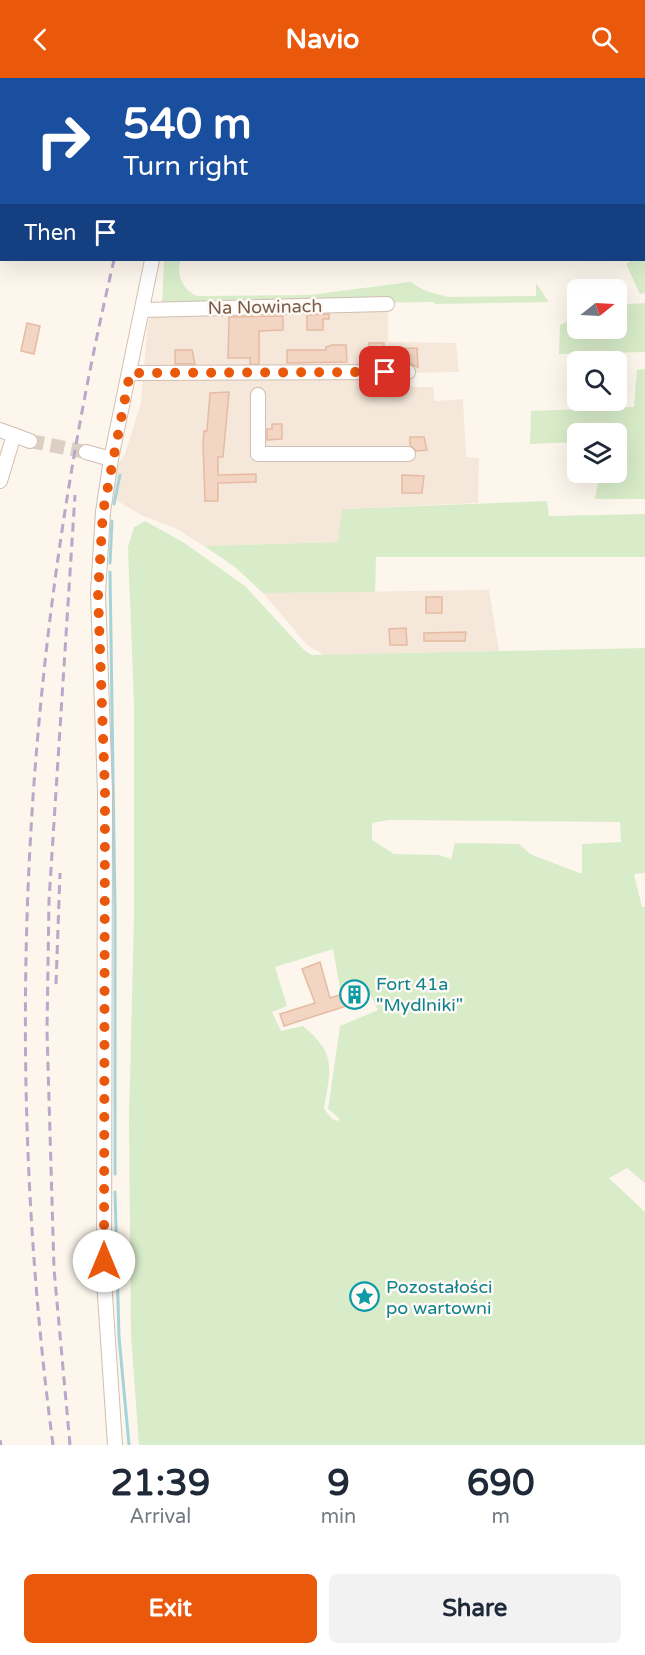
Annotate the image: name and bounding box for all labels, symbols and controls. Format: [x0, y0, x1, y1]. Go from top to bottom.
icon: back [24, 23, 57, 56]
text: Navio [285, 23, 360, 56]
icon: search [588, 23, 621, 56]
text: 540 m [123, 99, 252, 150]
icon: right [24, 102, 102, 180]
text: Turn right [123, 150, 249, 183]
icon: arrive [89, 216, 122, 249]
text: Then [24, 220, 77, 246]
north arrow [567, 279, 627, 339]
map controls [567, 279, 627, 483]
street label: Na Nowinach [207, 295, 323, 319]
pin [359, 346, 410, 397]
button: search [567, 351, 627, 411]
icon: arrive [368, 355, 401, 388]
button: layers [567, 423, 627, 483]
place label: Fort 41a "Mydlniki" [376, 973, 463, 1016]
building icon: Fort 41a "Mydlniki" [339, 978, 371, 1010]
position arrow [72, 1229, 136, 1293]
place label: Pozostałości po wartowni [386, 1276, 493, 1319]
place icon: Pozostałości po wartowni [349, 1281, 381, 1313]
text: 21:39 [110, 1462, 210, 1505]
text: 9 [327, 1462, 350, 1505]
text: 690 [467, 1462, 535, 1505]
text: Arrival [129, 1505, 191, 1529]
text: min [321, 1505, 356, 1529]
text: m [491, 1505, 510, 1529]
button: Exit [24, 1574, 317, 1643]
button: Share [329, 1574, 621, 1643]

